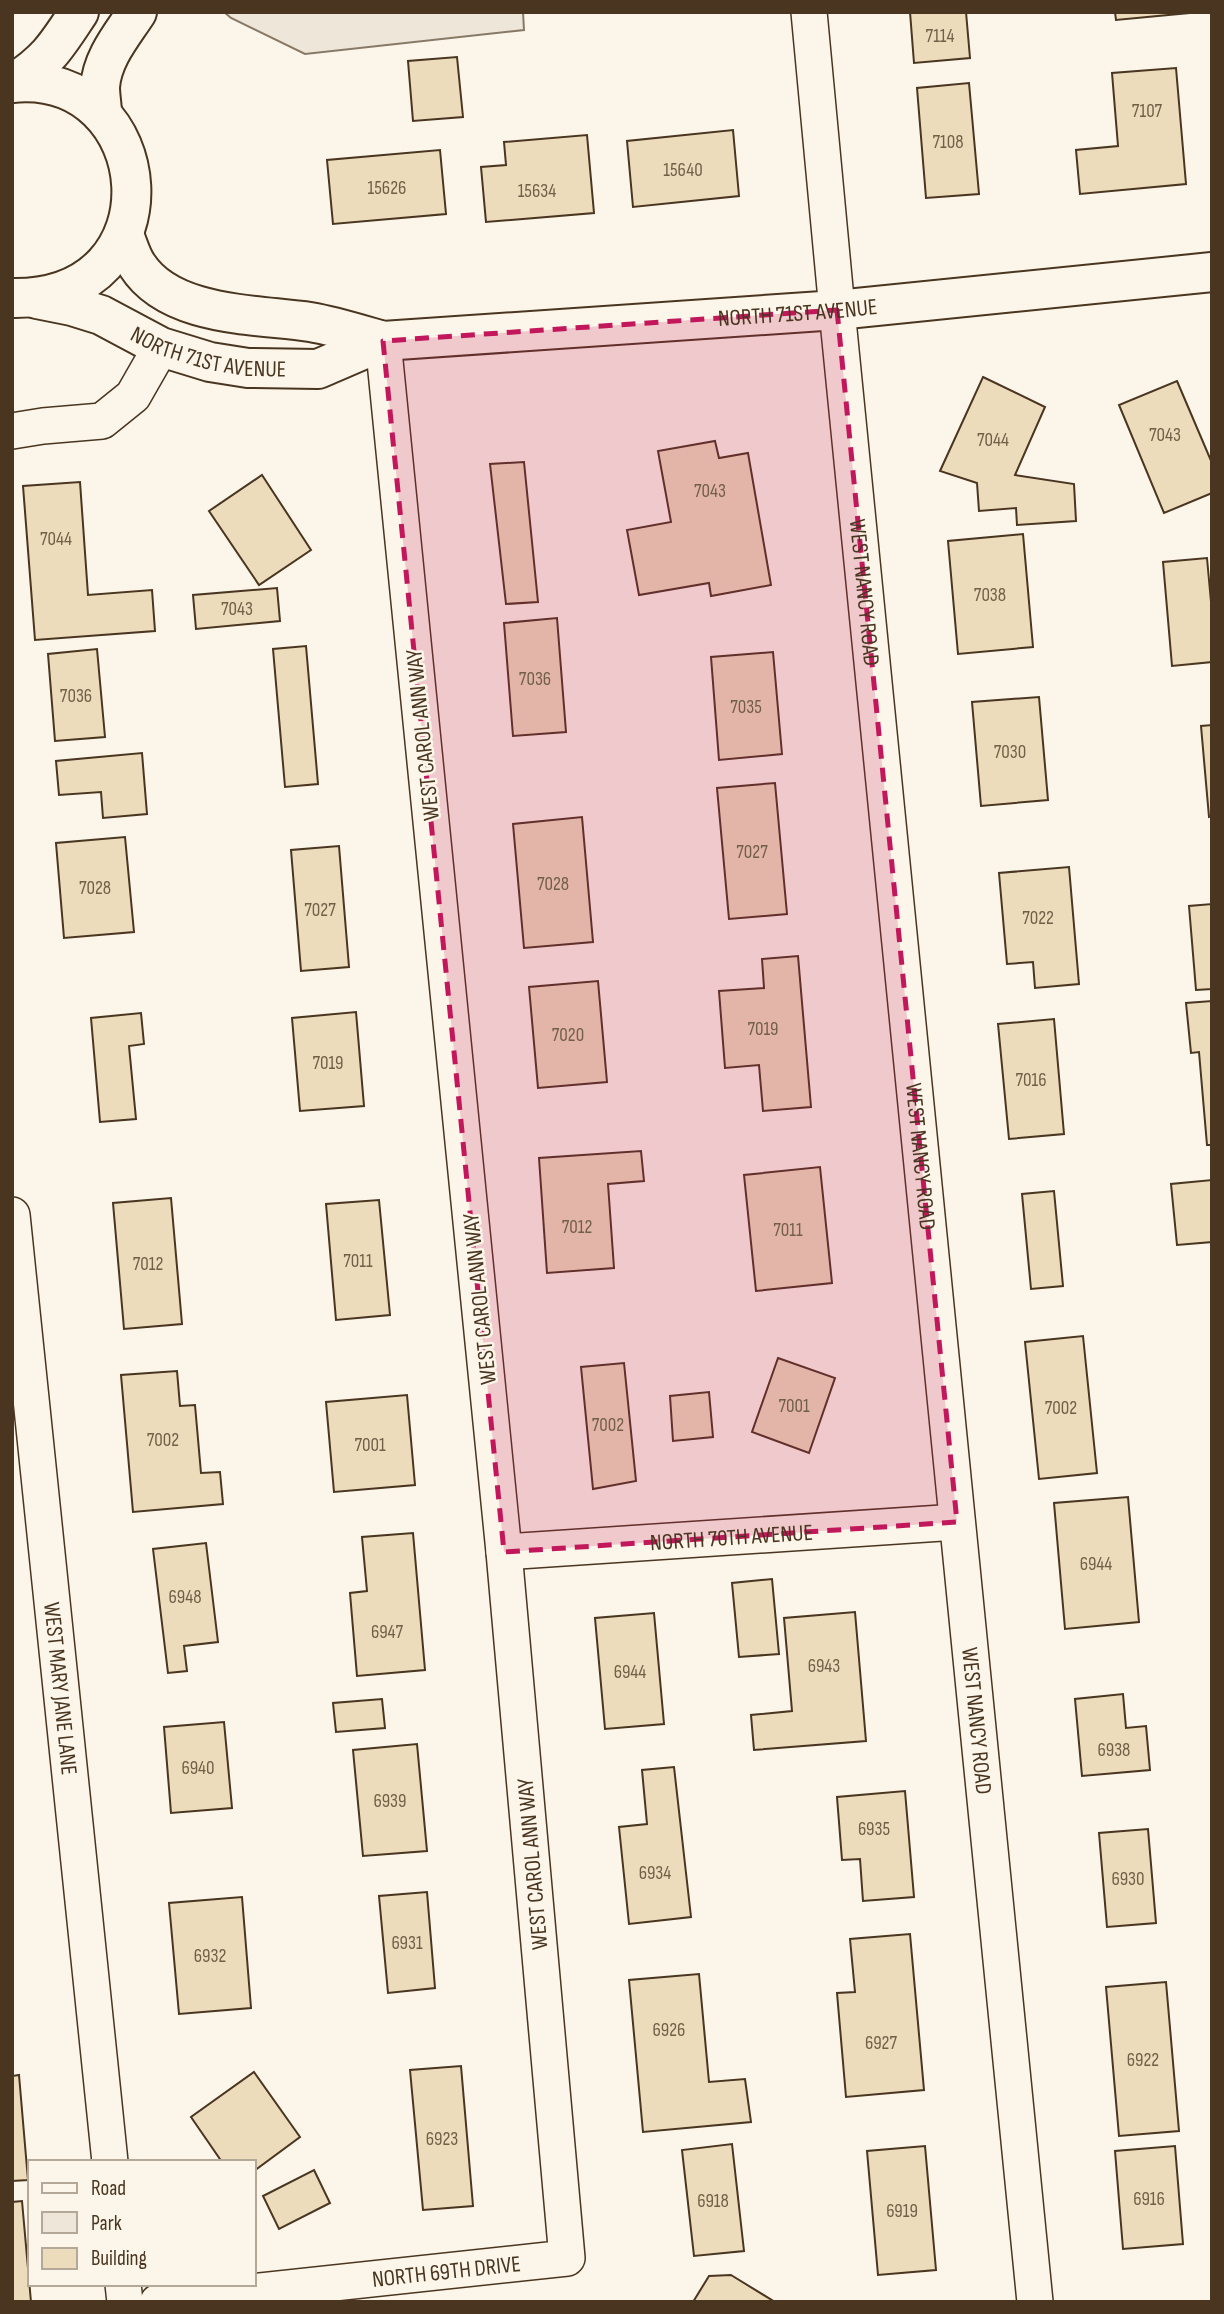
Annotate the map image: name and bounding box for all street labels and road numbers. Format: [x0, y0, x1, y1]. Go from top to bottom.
street label: NORTH 71ST AVENUE [717, 293, 879, 333]
street label: NORTH 71ST AVENUE [126, 320, 286, 384]
street label: WEST NANCY ROAD [843, 518, 885, 667]
street label: WEST CAROL ANN WAY [400, 648, 446, 822]
street label: WEST NANCY ROAD [899, 1082, 941, 1231]
street label: WEST CAROL ANN WAY [457, 1212, 503, 1386]
street label: NORTH 70TH AVENUE [649, 1519, 814, 1557]
street label: WEST MARY JANE LANE [37, 1601, 83, 1776]
street label: WEST NANCY ROAD [955, 1646, 997, 1796]
street label: WEST CAROL ANN WAY [512, 1777, 554, 1951]
street label: NORTH 69TH DRIVE [371, 2250, 522, 2294]

